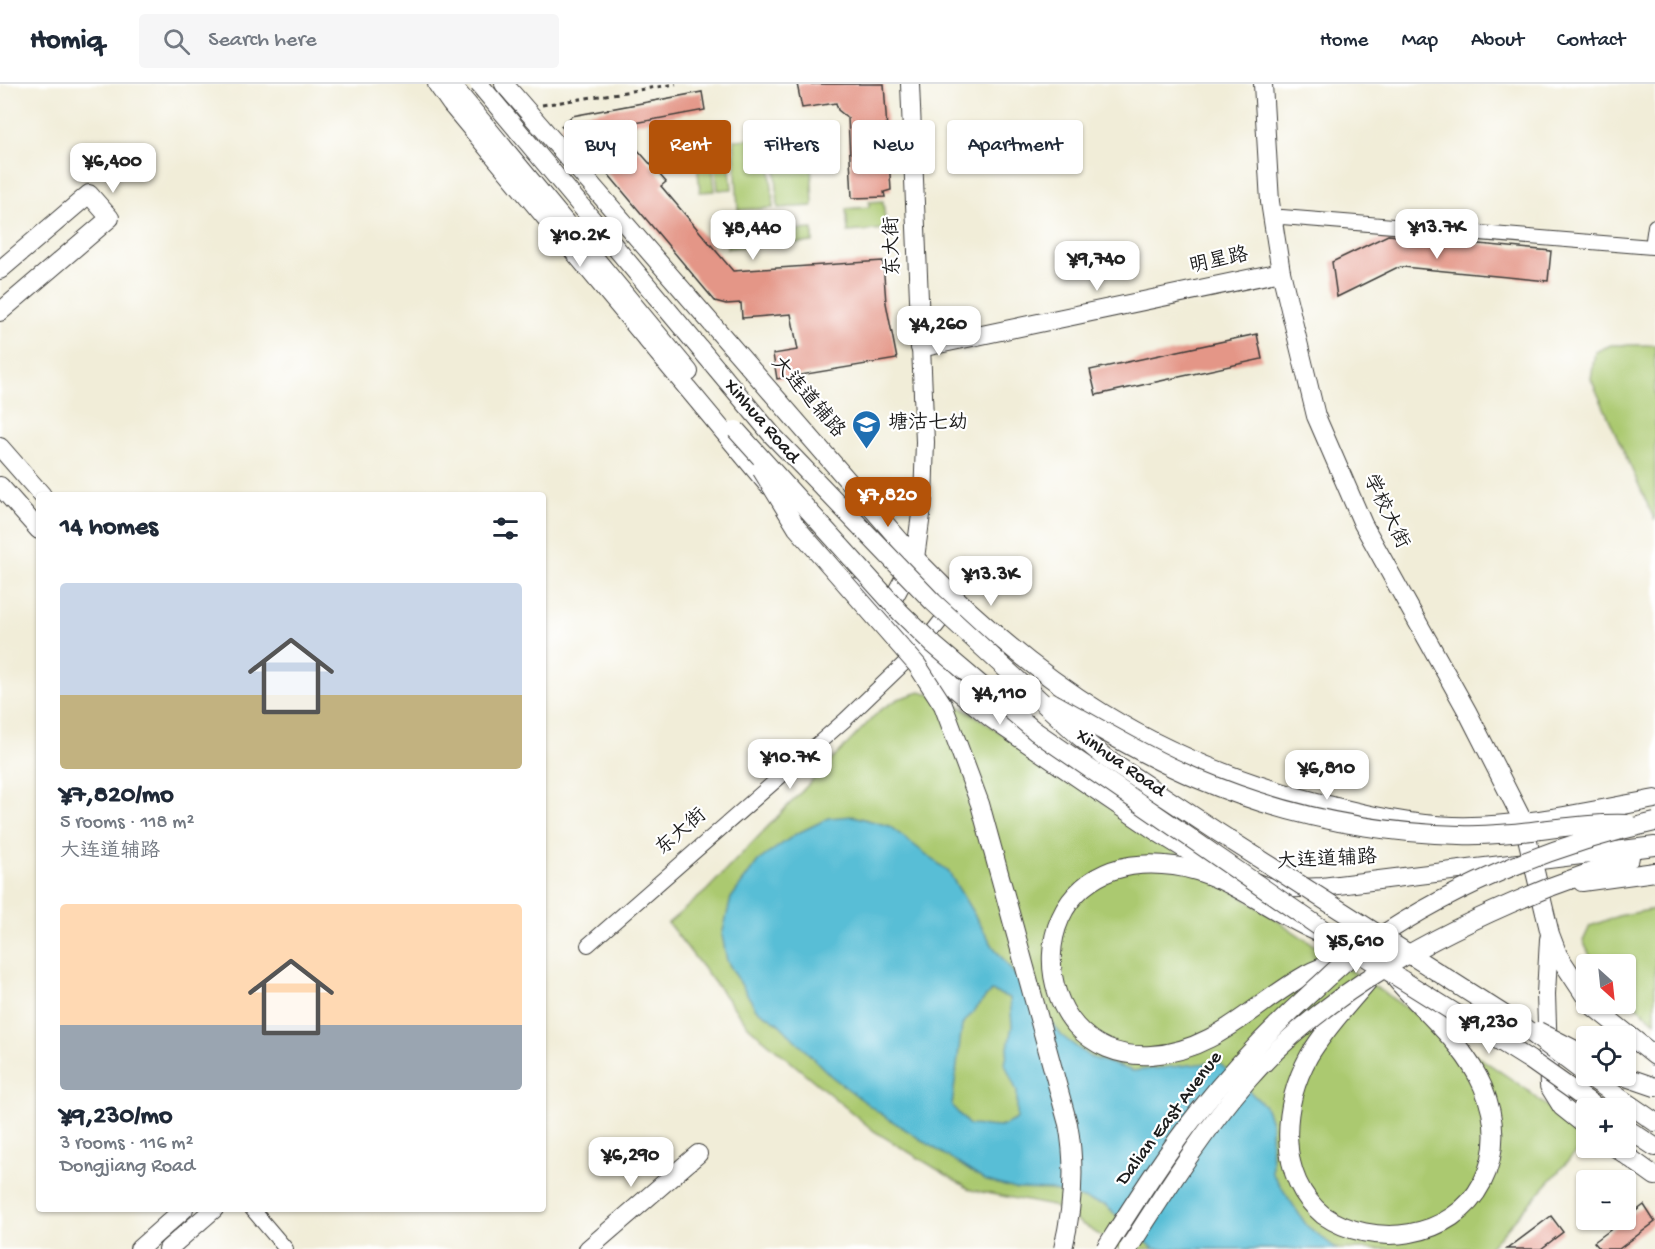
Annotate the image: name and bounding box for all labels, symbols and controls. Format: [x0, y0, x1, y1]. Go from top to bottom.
search box [139, 14, 559, 68]
text: Homiq [30, 25, 103, 58]
icon: search [160, 25, 193, 58]
text: Search here [208, 28, 317, 54]
text: Home [1320, 29, 1368, 54]
text: Map [1401, 29, 1438, 54]
text: About [1471, 29, 1524, 54]
text: Contact [1557, 29, 1625, 54]
chip: Buy [564, 120, 637, 174]
chip: Rent [649, 120, 731, 174]
chip: Filters [743, 120, 840, 174]
chip: New [852, 120, 935, 174]
chip: Apartment [947, 120, 1083, 174]
pin: ¥6,400 [64, 143, 162, 194]
text: ¥6,400 [84, 151, 142, 174]
pin: ¥13.7K [1388, 209, 1486, 260]
pin: ¥8,440 [704, 210, 802, 261]
street label: 东大街 [879, 216, 907, 276]
pin: ¥10.2K [531, 217, 629, 268]
text: ¥13.7K [1409, 217, 1465, 240]
text: ¥8,440 [725, 218, 781, 241]
text: ¥10.2K [552, 225, 608, 248]
pin: ¥9,740 [1048, 241, 1146, 292]
street label: 明星路 [1187, 242, 1252, 279]
text: ¥9,740 [1069, 249, 1125, 272]
pin: ¥4,260 [890, 306, 988, 357]
text: ¥4,260 [911, 314, 967, 337]
street label: 大连道辅路 [766, 351, 851, 444]
street label: Xinhua Road [718, 374, 805, 471]
school or university icon: 塘沽七幼 [851, 408, 883, 450]
place label: 塘沽七幼 [888, 411, 968, 436]
street label: 学校大街 [1357, 470, 1415, 553]
pin: ¥7,820 [839, 477, 937, 528]
text: ¥7,820 [859, 485, 917, 508]
icon: filters [489, 512, 522, 545]
text: 14 homes [60, 513, 158, 544]
pin: ¥13.3K [942, 556, 1040, 607]
text: ¥13.3K [963, 564, 1019, 587]
icon: home [237, 622, 345, 730]
pin: ¥4,110 [951, 675, 1049, 726]
text: ¥4,110 [974, 683, 1026, 706]
street label: Xinhua Road [1070, 724, 1171, 805]
pin: ¥10.7K [741, 739, 839, 790]
text: ¥10.7K [762, 747, 818, 770]
pin: ¥6,810 [1278, 750, 1376, 801]
text: ¥6,810 [1299, 758, 1355, 781]
text: ¥7,820/mo [60, 781, 174, 812]
street label: 东大街 [651, 803, 712, 861]
text: 5 rooms · 118 m² [60, 812, 194, 835]
text: 大连道辅路 [60, 841, 160, 864]
street label: 大连道辅路 [1276, 845, 1379, 875]
pin: ¥5,610 [1307, 923, 1405, 974]
text: ¥5,610 [1328, 931, 1384, 954]
icon: home [237, 943, 345, 1051]
north arrow [1576, 954, 1636, 1014]
map controls [1576, 954, 1636, 1230]
pin: ¥9,230 [1440, 1004, 1538, 1055]
text: ¥9,230 [1460, 1012, 1518, 1035]
button: locate [1576, 1026, 1636, 1086]
street label: Dalian East Avenue [1111, 1047, 1228, 1192]
button: + [1576, 1098, 1636, 1158]
text: ¥9,230/mo [60, 1102, 172, 1133]
text: 3 rooms · 116 m² [60, 1133, 193, 1156]
pin: ¥6,290 [582, 1137, 680, 1188]
text: ¥6,290 [603, 1145, 659, 1168]
text: Dongjiang Road [60, 1156, 195, 1179]
button: − [1576, 1170, 1636, 1230]

